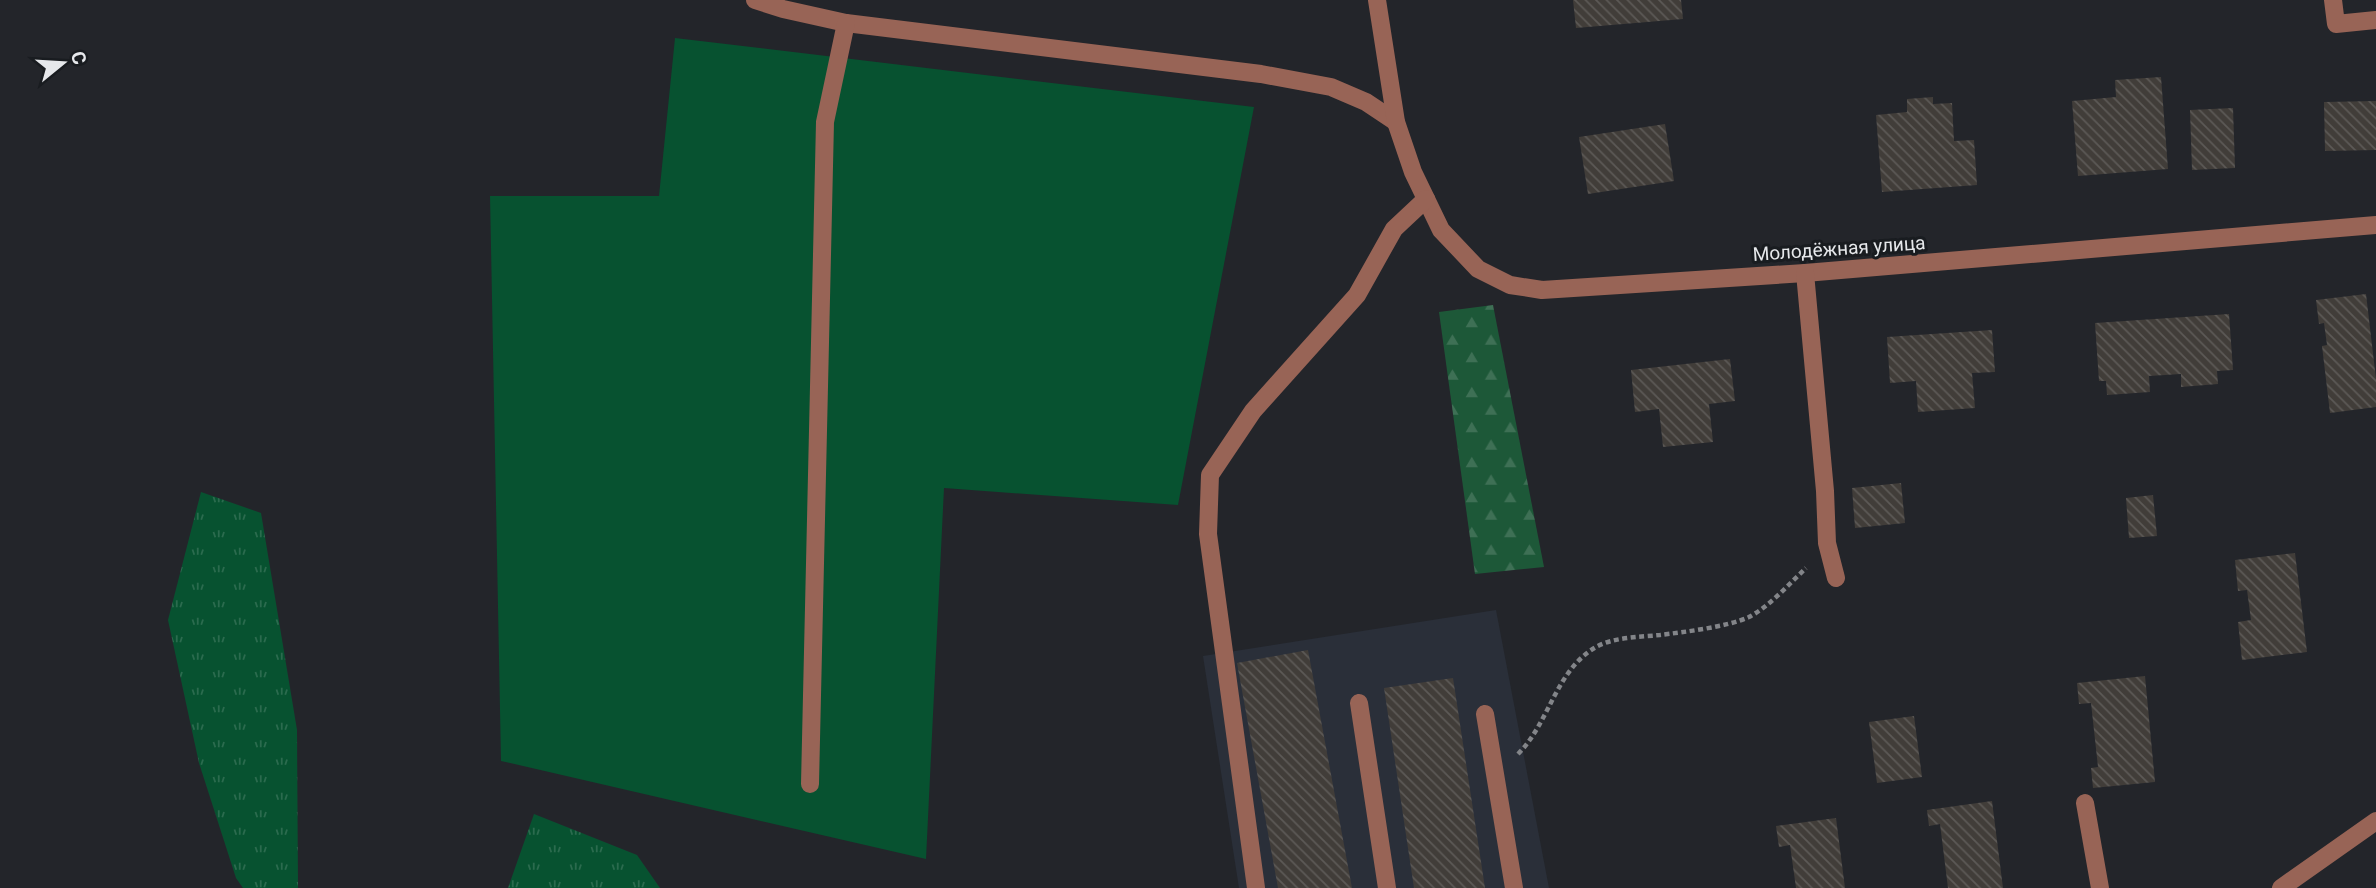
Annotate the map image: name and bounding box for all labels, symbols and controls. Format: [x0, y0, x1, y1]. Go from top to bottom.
north arrow [28, 28, 98, 98]
text: С [66, 48, 92, 67]
street label: Молодёжная улица [1752, 231, 1926, 266]

